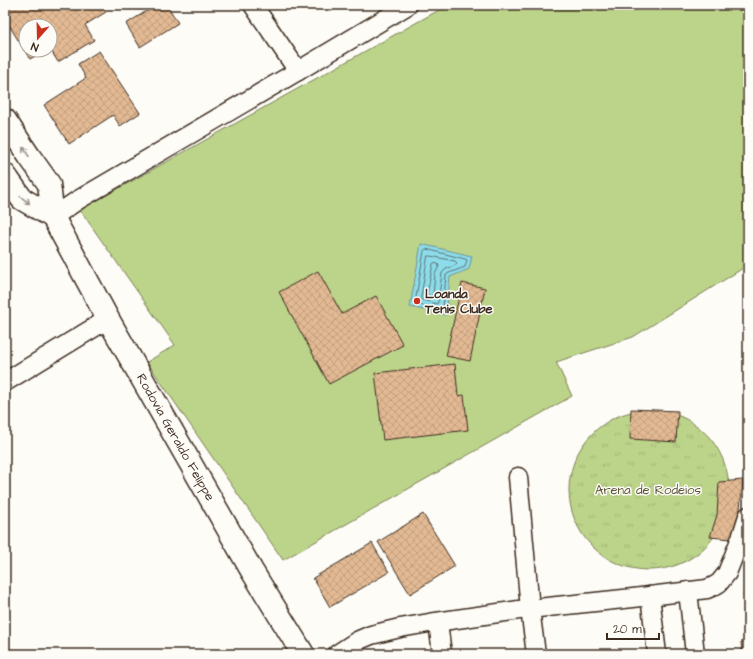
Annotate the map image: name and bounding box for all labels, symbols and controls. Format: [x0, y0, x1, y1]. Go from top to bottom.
north arrow [18, 18, 58, 58]
text: N [29, 39, 41, 55]
one-way arrow [22, 147, 30, 158]
one-way arrow [20, 196, 31, 204]
place label: Loanda Tenis Clube [424, 285, 493, 318]
marker: Loanda Tenis Clube [412, 296, 422, 306]
street label: Rodovia Geraldo Felippe [132, 370, 219, 504]
park label: Arena de Rodeios [595, 481, 701, 499]
scale bar [607, 615, 659, 641]
text: 20 m [613, 621, 642, 638]

